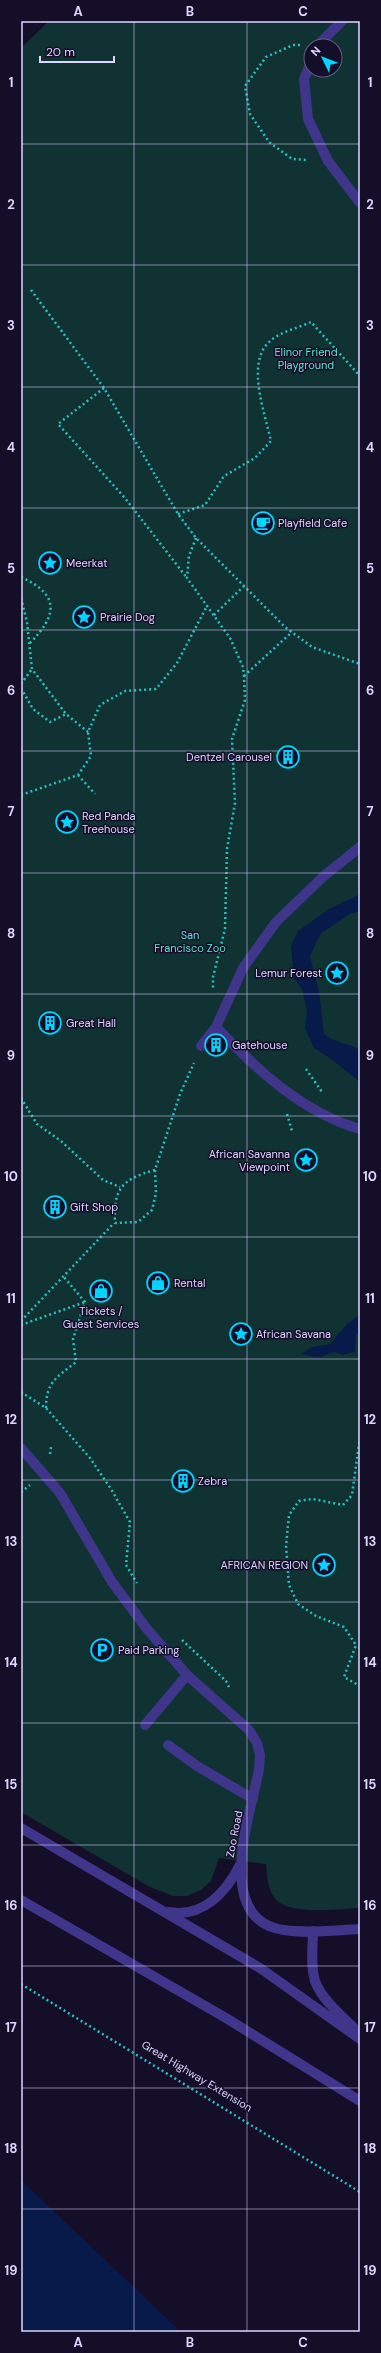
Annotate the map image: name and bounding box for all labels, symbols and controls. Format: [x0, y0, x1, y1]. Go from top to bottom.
text: A [73, 3, 83, 20]
text: B [186, 3, 194, 20]
text: C [298, 3, 308, 20]
scale bar [40, 38, 114, 64]
north arrow [303, 38, 343, 78]
text: N [308, 43, 324, 59]
text: 20 m [46, 44, 75, 60]
text: 1 [9, 74, 13, 91]
text: 1 [368, 74, 372, 91]
text: 2 [7, 196, 15, 213]
text: 2 [366, 196, 374, 213]
text: 3 [7, 317, 15, 334]
text: 3 [366, 317, 374, 334]
park label: Elinor Friend Playground [274, 345, 338, 372]
text: 4 [7, 439, 15, 456]
text: 4 [366, 439, 374, 456]
cafe icon: Playfield Cafe [250, 510, 276, 536]
place label: Playfield Cafe [278, 516, 347, 530]
place icon: Meerkat [37, 550, 63, 576]
place label: Meerkat [66, 556, 107, 570]
text: 5 [7, 560, 15, 577]
text: 5 [366, 560, 374, 577]
place icon: Prairie Dog [71, 604, 97, 630]
place label: Prairie Dog [100, 610, 155, 624]
text: 6 [7, 682, 15, 699]
text: 6 [366, 682, 374, 699]
building icon: Dentzel Carousel [275, 744, 301, 770]
place label: Dentzel Carousel [186, 750, 272, 764]
text: 7 [8, 803, 15, 820]
text: 7 [367, 803, 374, 820]
place icon: Red Panda Treehouse [54, 809, 80, 835]
place label: Red Panda Treehouse [82, 809, 136, 836]
text: 8 [7, 925, 15, 942]
text: 8 [366, 925, 374, 942]
park label: San Francisco Zoo [154, 928, 226, 955]
place icon: Lemur Forest [324, 960, 350, 986]
place label: Lemur Forest [255, 966, 322, 980]
building icon: Great Hall [37, 1010, 63, 1036]
place label: Great Hall [66, 1016, 116, 1030]
building icon: Gatehouse [203, 1032, 229, 1058]
place label: Gatehouse [232, 1038, 288, 1052]
text: 9 [7, 1047, 15, 1064]
text: 9 [366, 1047, 374, 1064]
place label: African Savanna Viewpoint [209, 1147, 290, 1174]
place icon: African Savanna Viewpoint [293, 1147, 319, 1173]
text: 10 [4, 1168, 18, 1185]
text: 10 [363, 1168, 377, 1185]
building icon: Gift Shop [42, 1194, 68, 1220]
place label: Gift Shop [70, 1200, 118, 1214]
shop icon: Rental [145, 1270, 171, 1296]
place label: Rental [174, 1276, 206, 1290]
shop icon: Tickets / Guest Services [88, 1278, 114, 1304]
text: 11 [6, 1290, 16, 1307]
text: 11 [365, 1290, 375, 1307]
place label: Tickets / Guest Services [63, 1304, 139, 1331]
place icon: African Savana [228, 1321, 254, 1347]
place label: African Savana [256, 1327, 331, 1341]
text: 12 [5, 1411, 17, 1428]
text: 12 [364, 1411, 376, 1428]
building icon: Zebra [170, 1468, 196, 1494]
place label: Zebra [198, 1474, 227, 1488]
text: 13 [5, 1533, 17, 1550]
text: 13 [364, 1533, 376, 1550]
place icon: AFRICAN REGION [311, 1552, 337, 1578]
place label: AFRICAN REGION [220, 1558, 308, 1572]
parking icon: Paid Parking [89, 1637, 115, 1663]
place label: Paid Parking [118, 1643, 179, 1657]
text: 14 [4, 1654, 18, 1671]
text: 14 [363, 1654, 377, 1671]
text: 15 [5, 1776, 17, 1793]
text: 15 [364, 1776, 376, 1793]
street label: Zoo Road [223, 1809, 245, 1859]
text: 16 [5, 1897, 17, 1914]
text: 16 [364, 1897, 376, 1914]
text: 17 [5, 2019, 17, 2036]
text: 17 [364, 2019, 376, 2036]
street label: Great Highway Extension [139, 2037, 255, 2115]
text: 18 [5, 2140, 17, 2157]
text: 18 [364, 2140, 376, 2157]
text: 19 [5, 2262, 18, 2279]
text: 19 [364, 2262, 377, 2279]
text: A [73, 2334, 83, 2351]
text: B [186, 2334, 194, 2351]
text: C [298, 2334, 308, 2351]

